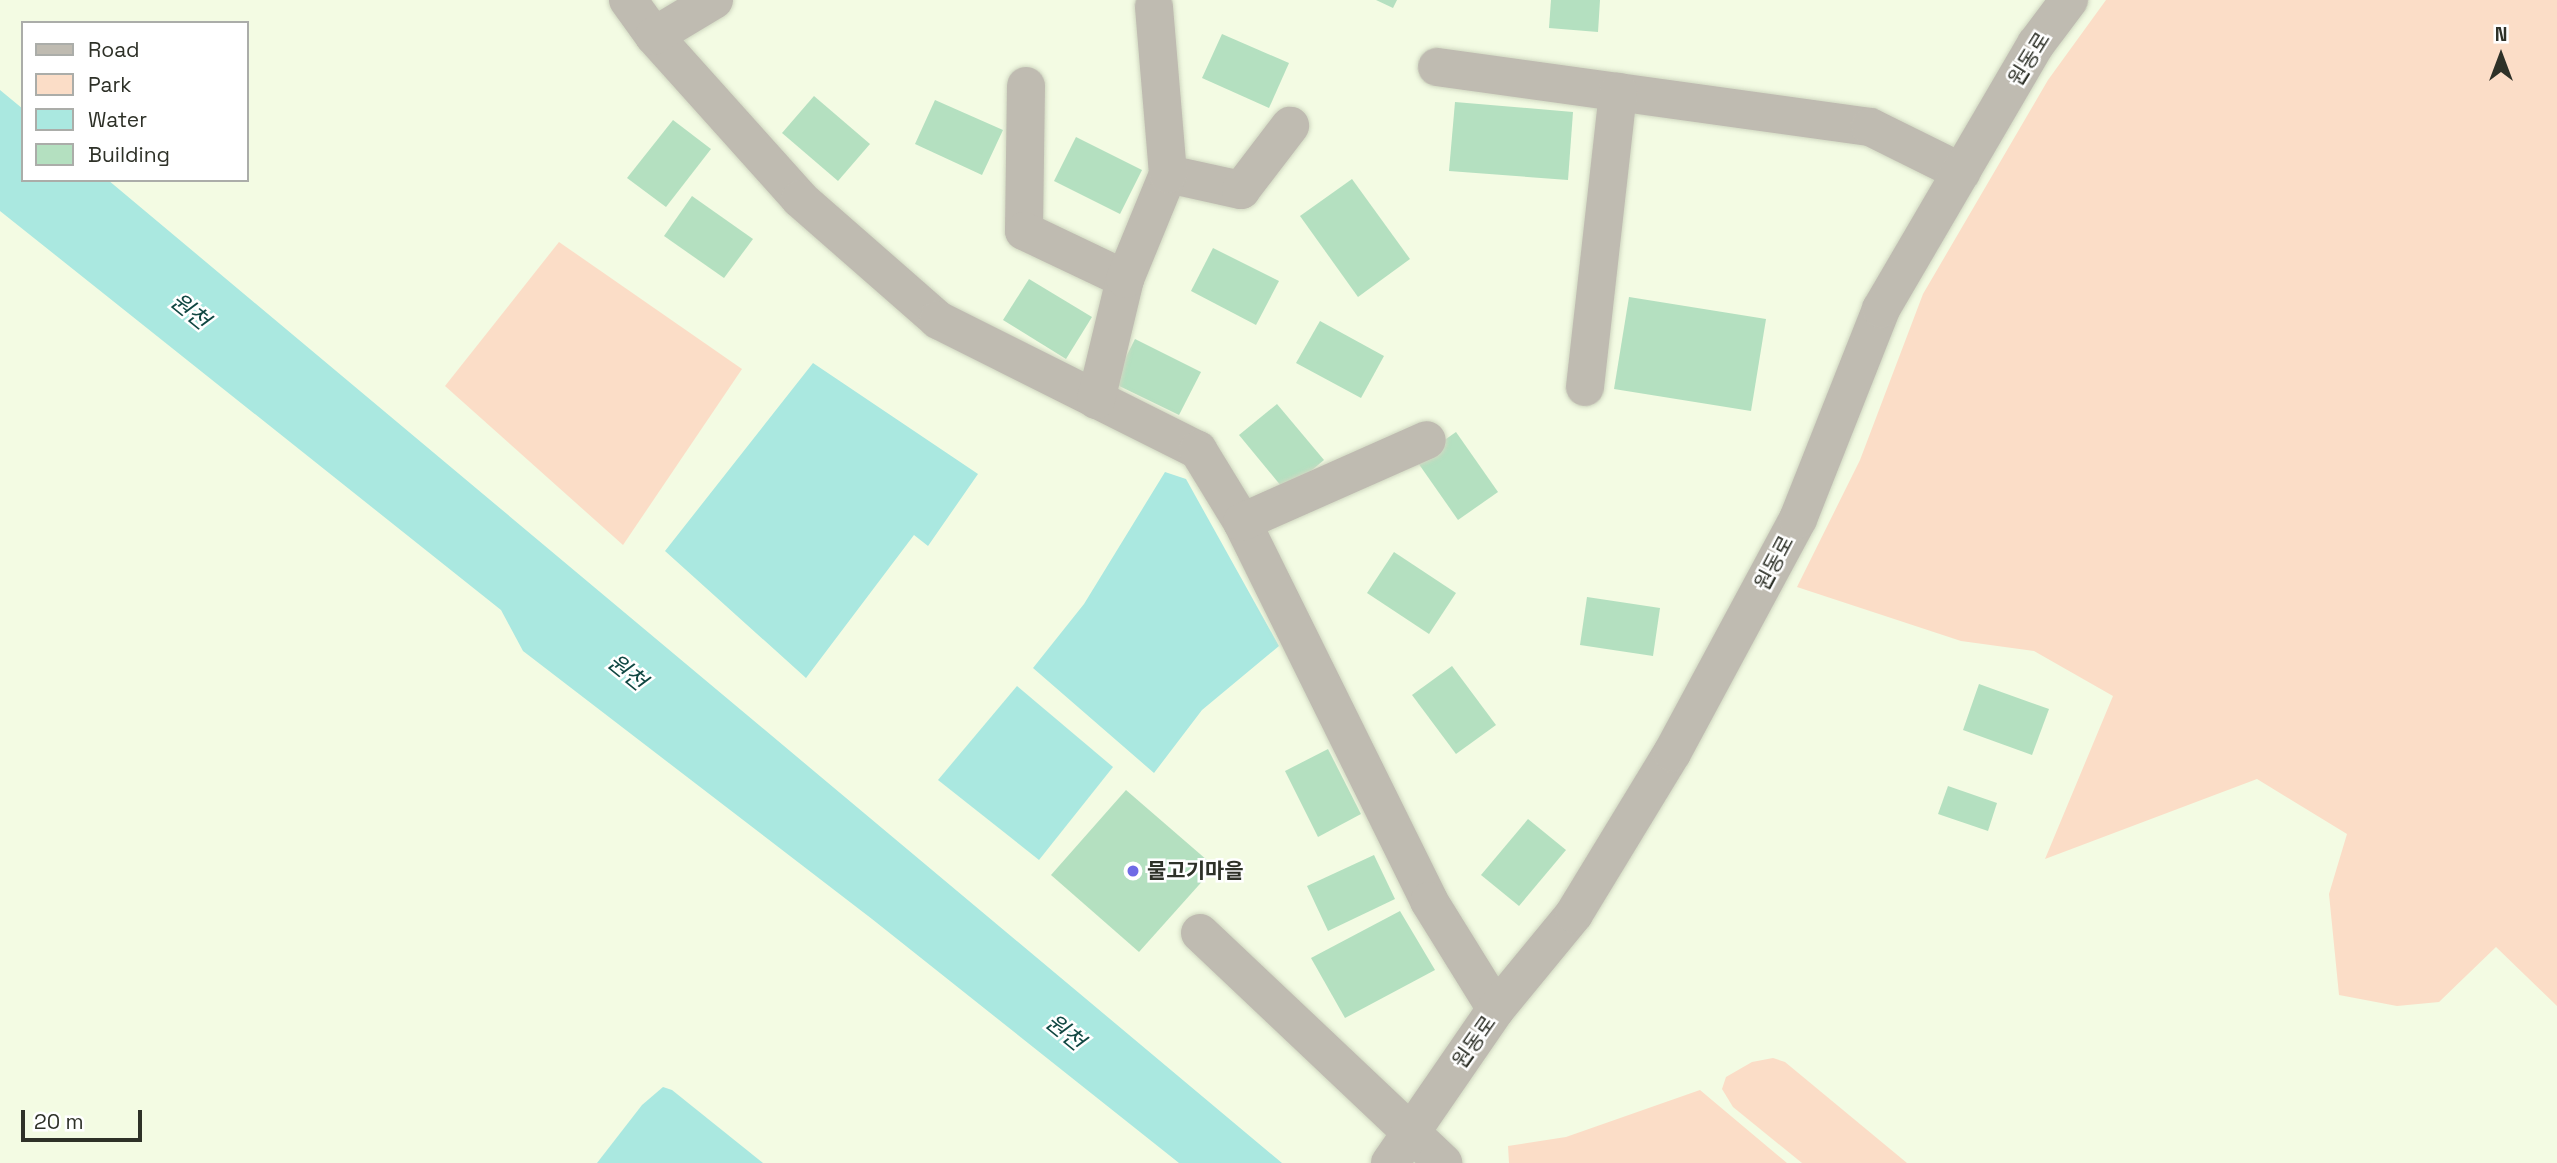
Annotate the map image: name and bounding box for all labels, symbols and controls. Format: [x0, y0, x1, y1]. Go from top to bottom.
legend [21, 21, 248, 182]
north arrow [2466, 21, 2536, 91]
text: N [2495, 22, 2507, 47]
street label: 원동로 [2003, 28, 2055, 90]
text: Road [88, 36, 140, 63]
text: Park [88, 71, 132, 98]
text: Water [88, 106, 147, 133]
text: Building [88, 141, 170, 168]
water label: 원천 [165, 287, 215, 335]
street label: 원동로 [1749, 531, 1799, 595]
water label: 원천 [602, 648, 652, 696]
place label: 물고기마을 [1147, 858, 1244, 884]
marker: 물고기마을 [1125, 863, 1141, 879]
water label: 원천 [1040, 1008, 1090, 1056]
street label: 원동로 [1447, 1011, 1501, 1073]
scale bar [24, 1096, 145, 1140]
text: 20 m [34, 1108, 84, 1135]

